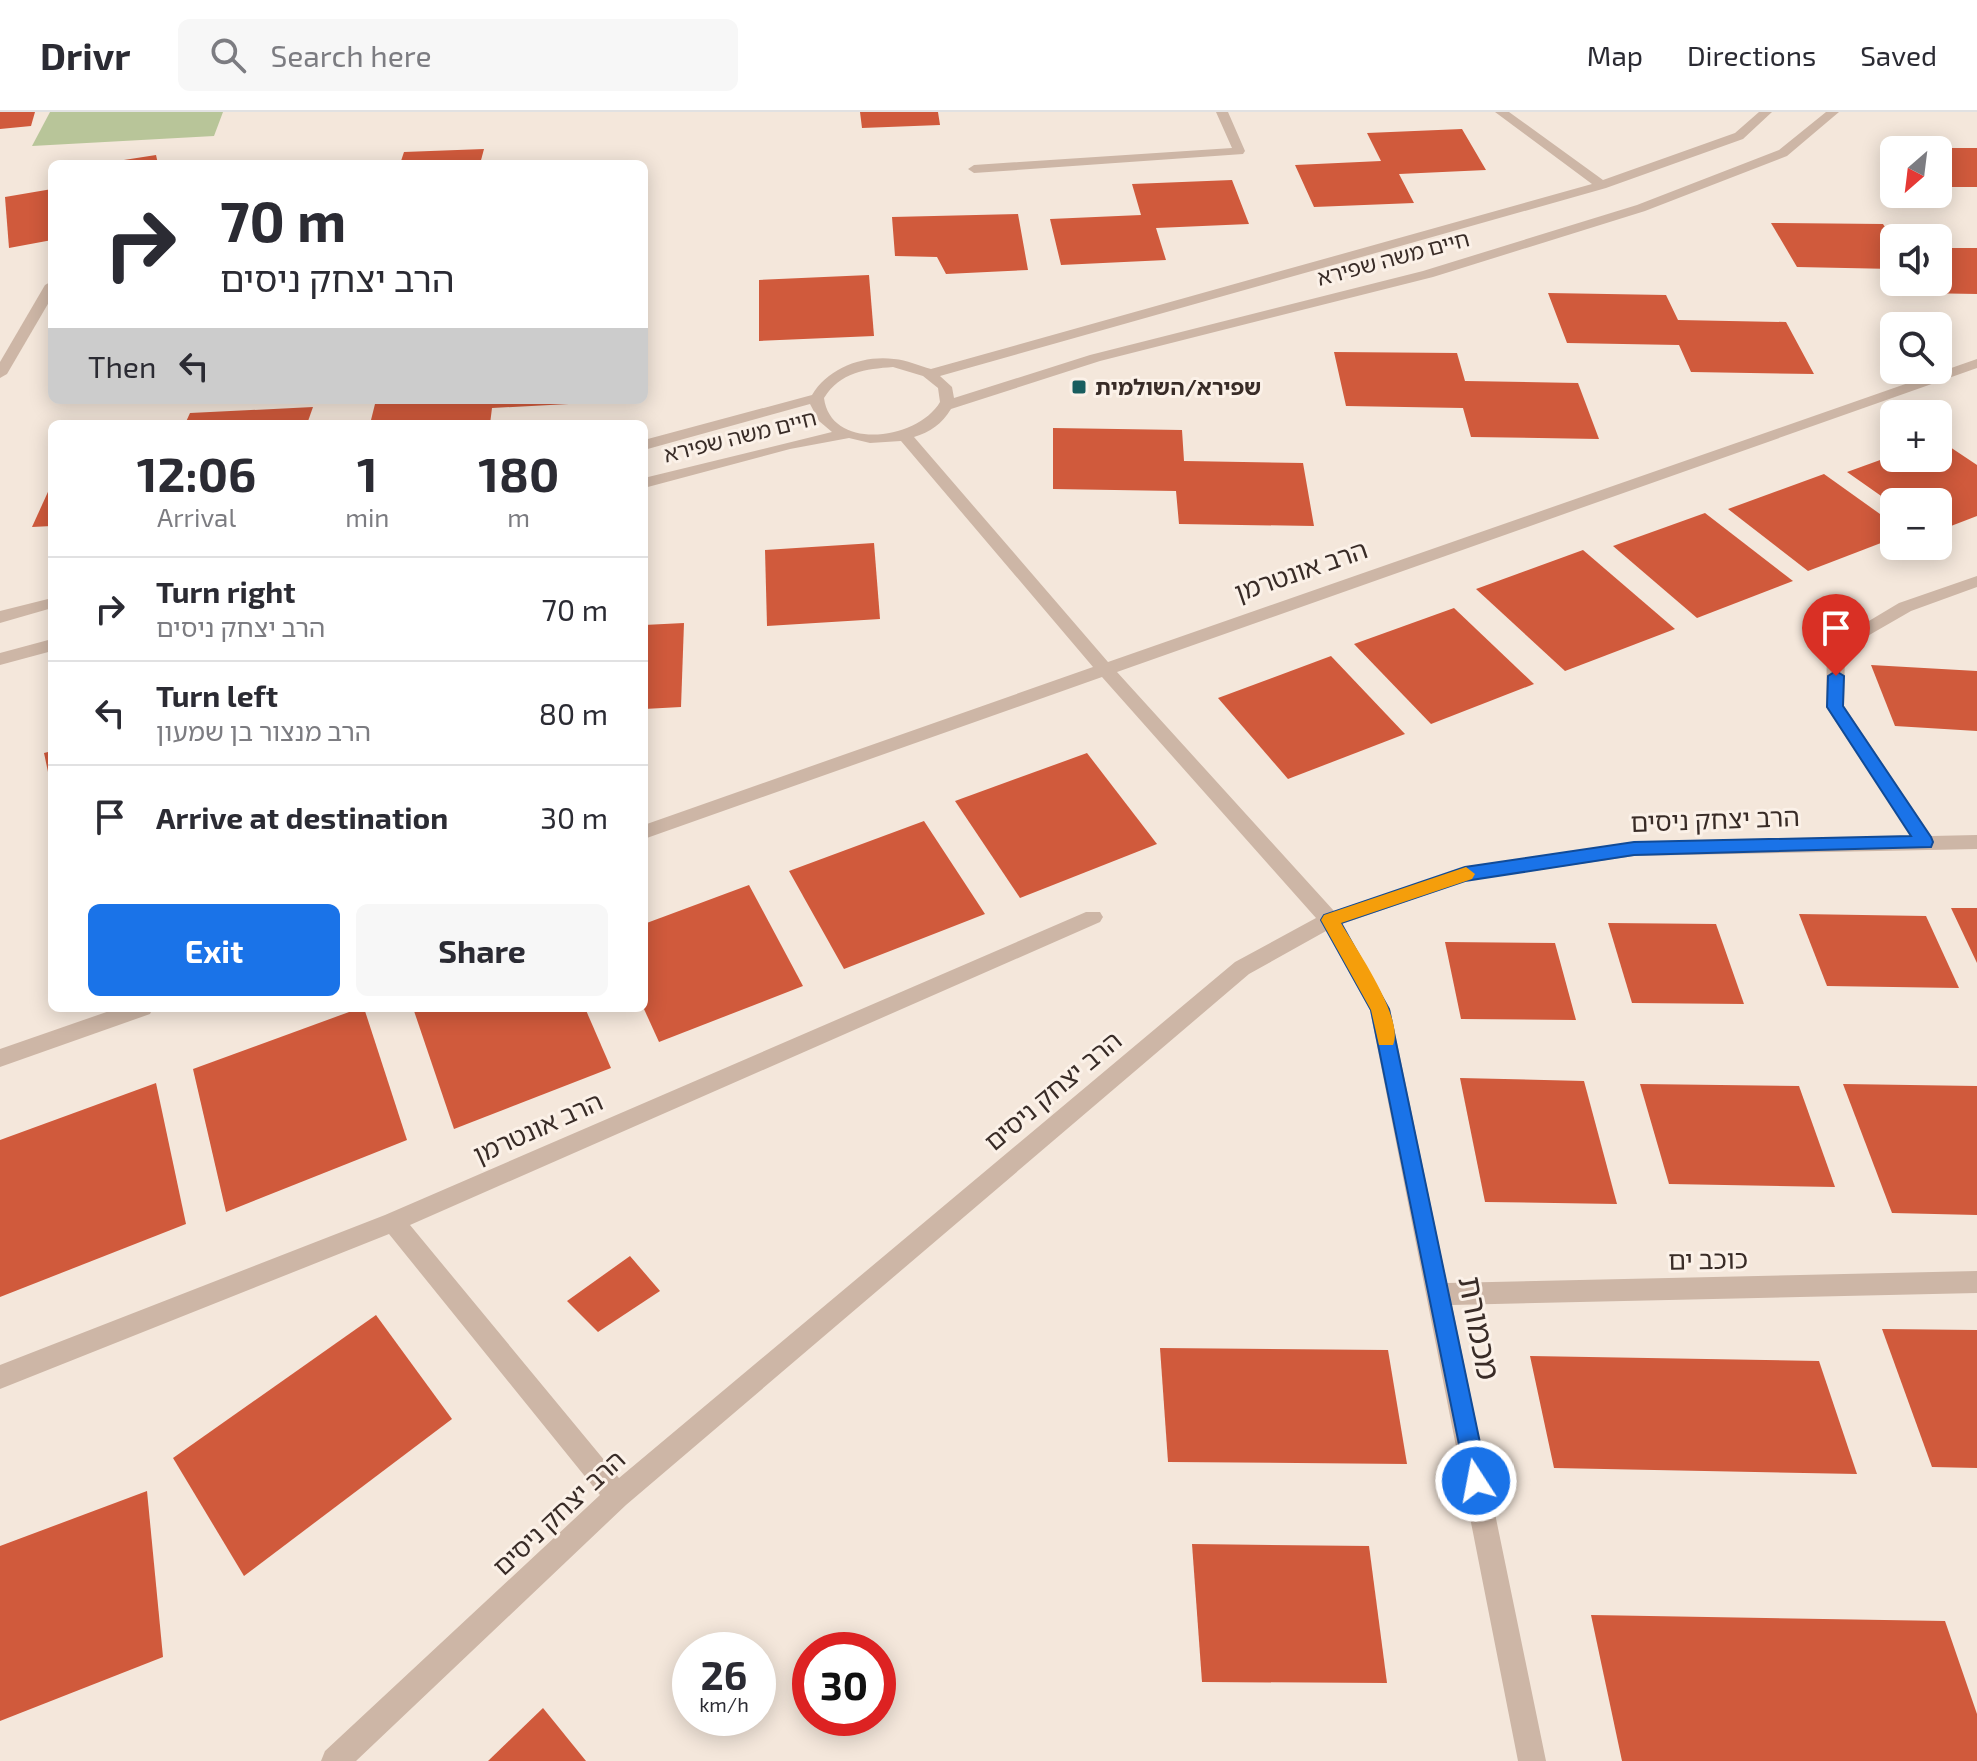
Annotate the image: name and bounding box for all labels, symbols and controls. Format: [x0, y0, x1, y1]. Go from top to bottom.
search box [178, 19, 738, 91]
text: Drivr [40, 32, 130, 78]
icon: search [206, 33, 250, 77]
text: Search here [270, 37, 432, 73]
text: Map [1587, 38, 1643, 72]
text: Directions [1687, 38, 1816, 72]
text: Saved [1860, 38, 1937, 72]
north arrow [1880, 136, 1952, 208]
map controls [1880, 136, 1952, 560]
text: 70 m [220, 186, 346, 253]
icon: right [88, 192, 192, 296]
street label: חיים משה שפירא [1314, 224, 1472, 290]
button: sound [1880, 224, 1952, 296]
text: הרב יצחק ניסים [220, 256, 454, 299]
button: search [1880, 312, 1952, 384]
icon: left [172, 344, 216, 388]
text: Then [88, 348, 156, 384]
place label: שפירא/השולמית [1095, 373, 1261, 399]
marker: שפירא/השולמית [1070, 378, 1088, 396]
button: + [1880, 400, 1952, 472]
street label: חיים משה שפירא [661, 403, 819, 467]
text: 12:06 [137, 444, 256, 502]
text: 1 [357, 444, 378, 502]
text: 180 [478, 444, 559, 502]
button: − [1880, 488, 1952, 560]
text: Arrival [157, 501, 236, 532]
text: min [345, 501, 389, 532]
text: m [507, 501, 530, 532]
street label: הרב אונטרמן [1230, 532, 1371, 607]
text: Turn right [156, 573, 296, 609]
icon: right [88, 587, 132, 631]
text: 70 m [542, 591, 608, 627]
pin [1802, 594, 1870, 676]
icon: arrive [1814, 606, 1858, 650]
text: הרב יצחק ניסים [156, 611, 325, 642]
text: Turn left [156, 677, 278, 713]
icon: left [88, 691, 132, 735]
text: 80 m [539, 695, 608, 731]
text: הרב מנצור בן שמעון [156, 715, 371, 746]
icon: arrive [88, 795, 132, 839]
text: Arrive at destination [156, 799, 448, 835]
text: 30 m [540, 799, 608, 835]
street label: הרב יצחק ניסים [1630, 800, 1800, 837]
button: Exit [88, 904, 340, 996]
button: Share [356, 904, 608, 996]
street label: הרב יצחק ניסים [977, 1024, 1127, 1156]
street label: הרב אונטרמן [468, 1084, 607, 1169]
street label: כוכב ים [1668, 1242, 1748, 1275]
street label: מכמורת [1452, 1273, 1510, 1383]
position arrow [1434, 1439, 1518, 1523]
street label: הרב יצחק ניסים [485, 1443, 630, 1581]
speed limit sign: 30 [792, 1632, 896, 1736]
text: 26 [701, 1650, 747, 1698]
text: km/h [699, 1692, 749, 1716]

